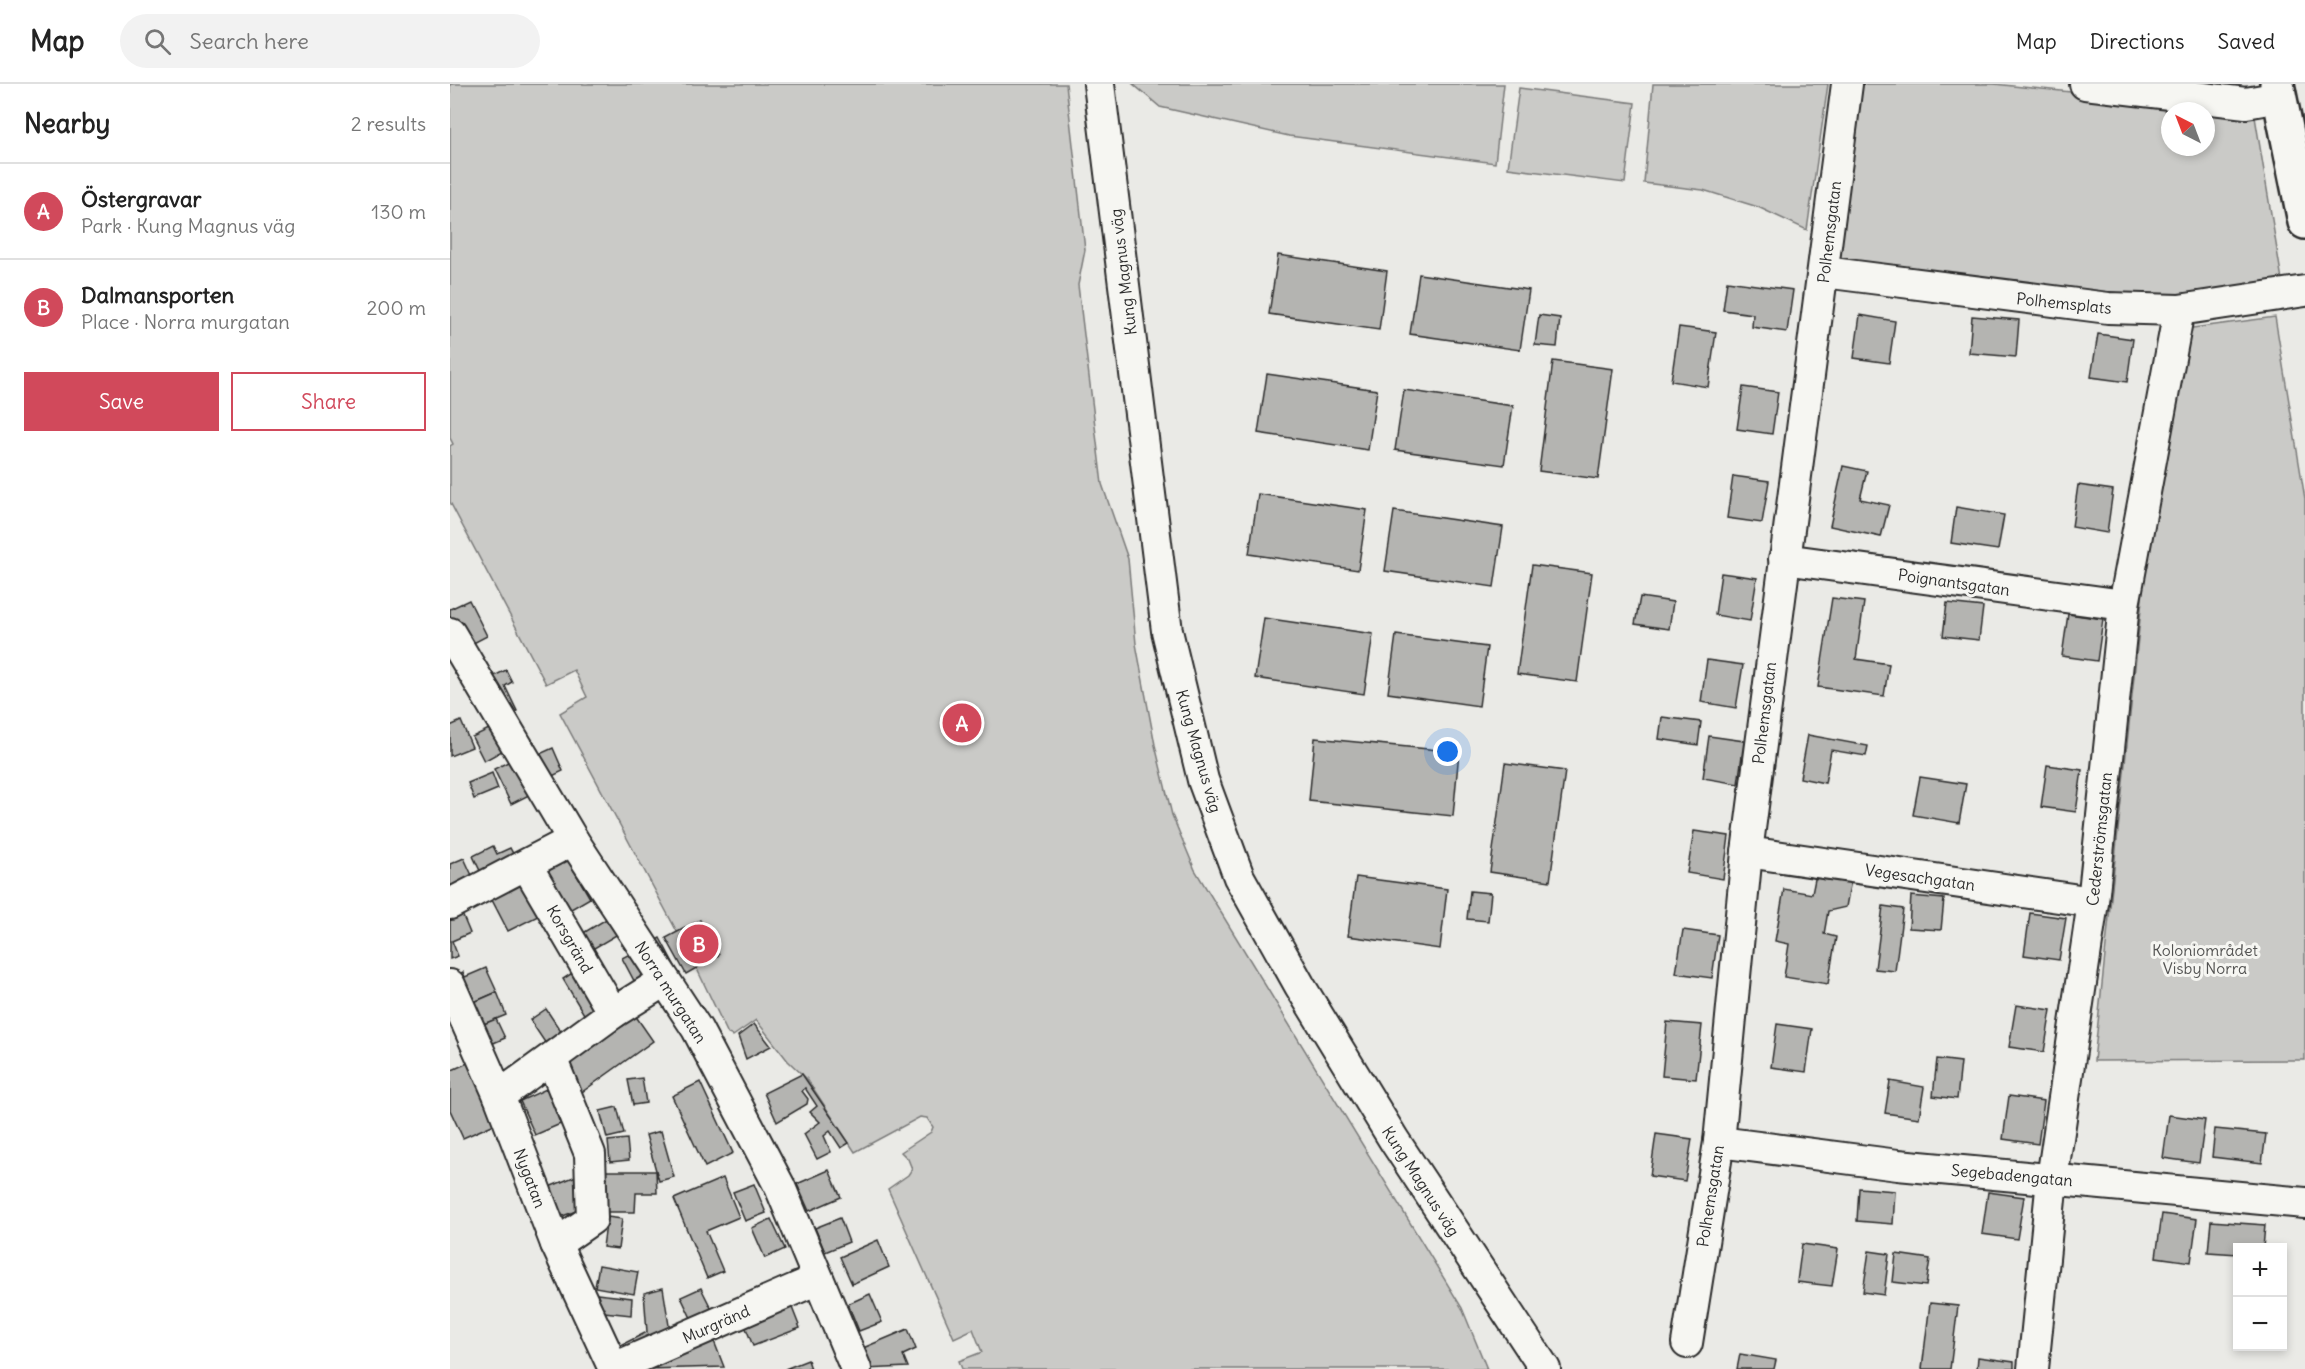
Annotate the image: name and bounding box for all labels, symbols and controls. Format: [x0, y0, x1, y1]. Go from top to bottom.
search box [120, 14, 540, 68]
text: Map [30, 23, 84, 59]
icon: search [141, 25, 174, 58]
text: Search here [189, 27, 309, 55]
text: Map [2016, 28, 2057, 55]
text: Directions [2090, 28, 2184, 55]
text: Saved [2217, 28, 2275, 55]
north arrow [2161, 102, 2215, 156]
text: Nearby [24, 107, 110, 140]
text: 2 results [351, 111, 426, 136]
street label: Polhemsgatan [1813, 180, 1845, 284]
text: Östergravar [81, 185, 201, 213]
text: A [37, 199, 50, 224]
text: 130 m [371, 199, 426, 224]
street label: Kung Magnus väg [1105, 208, 1141, 336]
text: Park · Kung Magnus väg [81, 213, 295, 238]
text: Dalmansporten [81, 281, 234, 309]
street label: Polhemsplats [2015, 288, 2113, 318]
text: B [37, 295, 50, 320]
text: 200 m [366, 295, 426, 320]
text: Place · Norra murgatan [81, 309, 290, 334]
button: Save [24, 372, 219, 431]
button: Share [231, 372, 426, 431]
street label: Poignantsgatan [1897, 564, 2011, 600]
street label: Polhemsgatan [1748, 661, 1780, 765]
street label: Kung Magnus väg [1172, 687, 1226, 815]
pin: A [942, 700, 982, 746]
your location [1433, 737, 1462, 766]
street label: Cederströmsgatan [2082, 771, 2116, 907]
street label: Vegesachgatan [1864, 859, 1976, 895]
street label: Korsgränd [542, 901, 598, 977]
pin: B [680, 922, 718, 966]
street label: Norra murgatan [631, 937, 711, 1047]
park label: Koloniområdet Visby Norra [2152, 940, 2259, 978]
street label: Kung Magnus väg [1378, 1122, 1464, 1240]
street label: Polhemsgatan [1692, 1144, 1728, 1248]
street label: Nygatan [510, 1146, 550, 1210]
street label: Segebadengatan [1950, 1160, 2074, 1190]
map controls [2233, 1243, 2287, 1351]
button: + [2233, 1243, 2287, 1297]
button: − [2233, 1297, 2287, 1351]
street label: Murgränd [679, 1300, 753, 1348]

